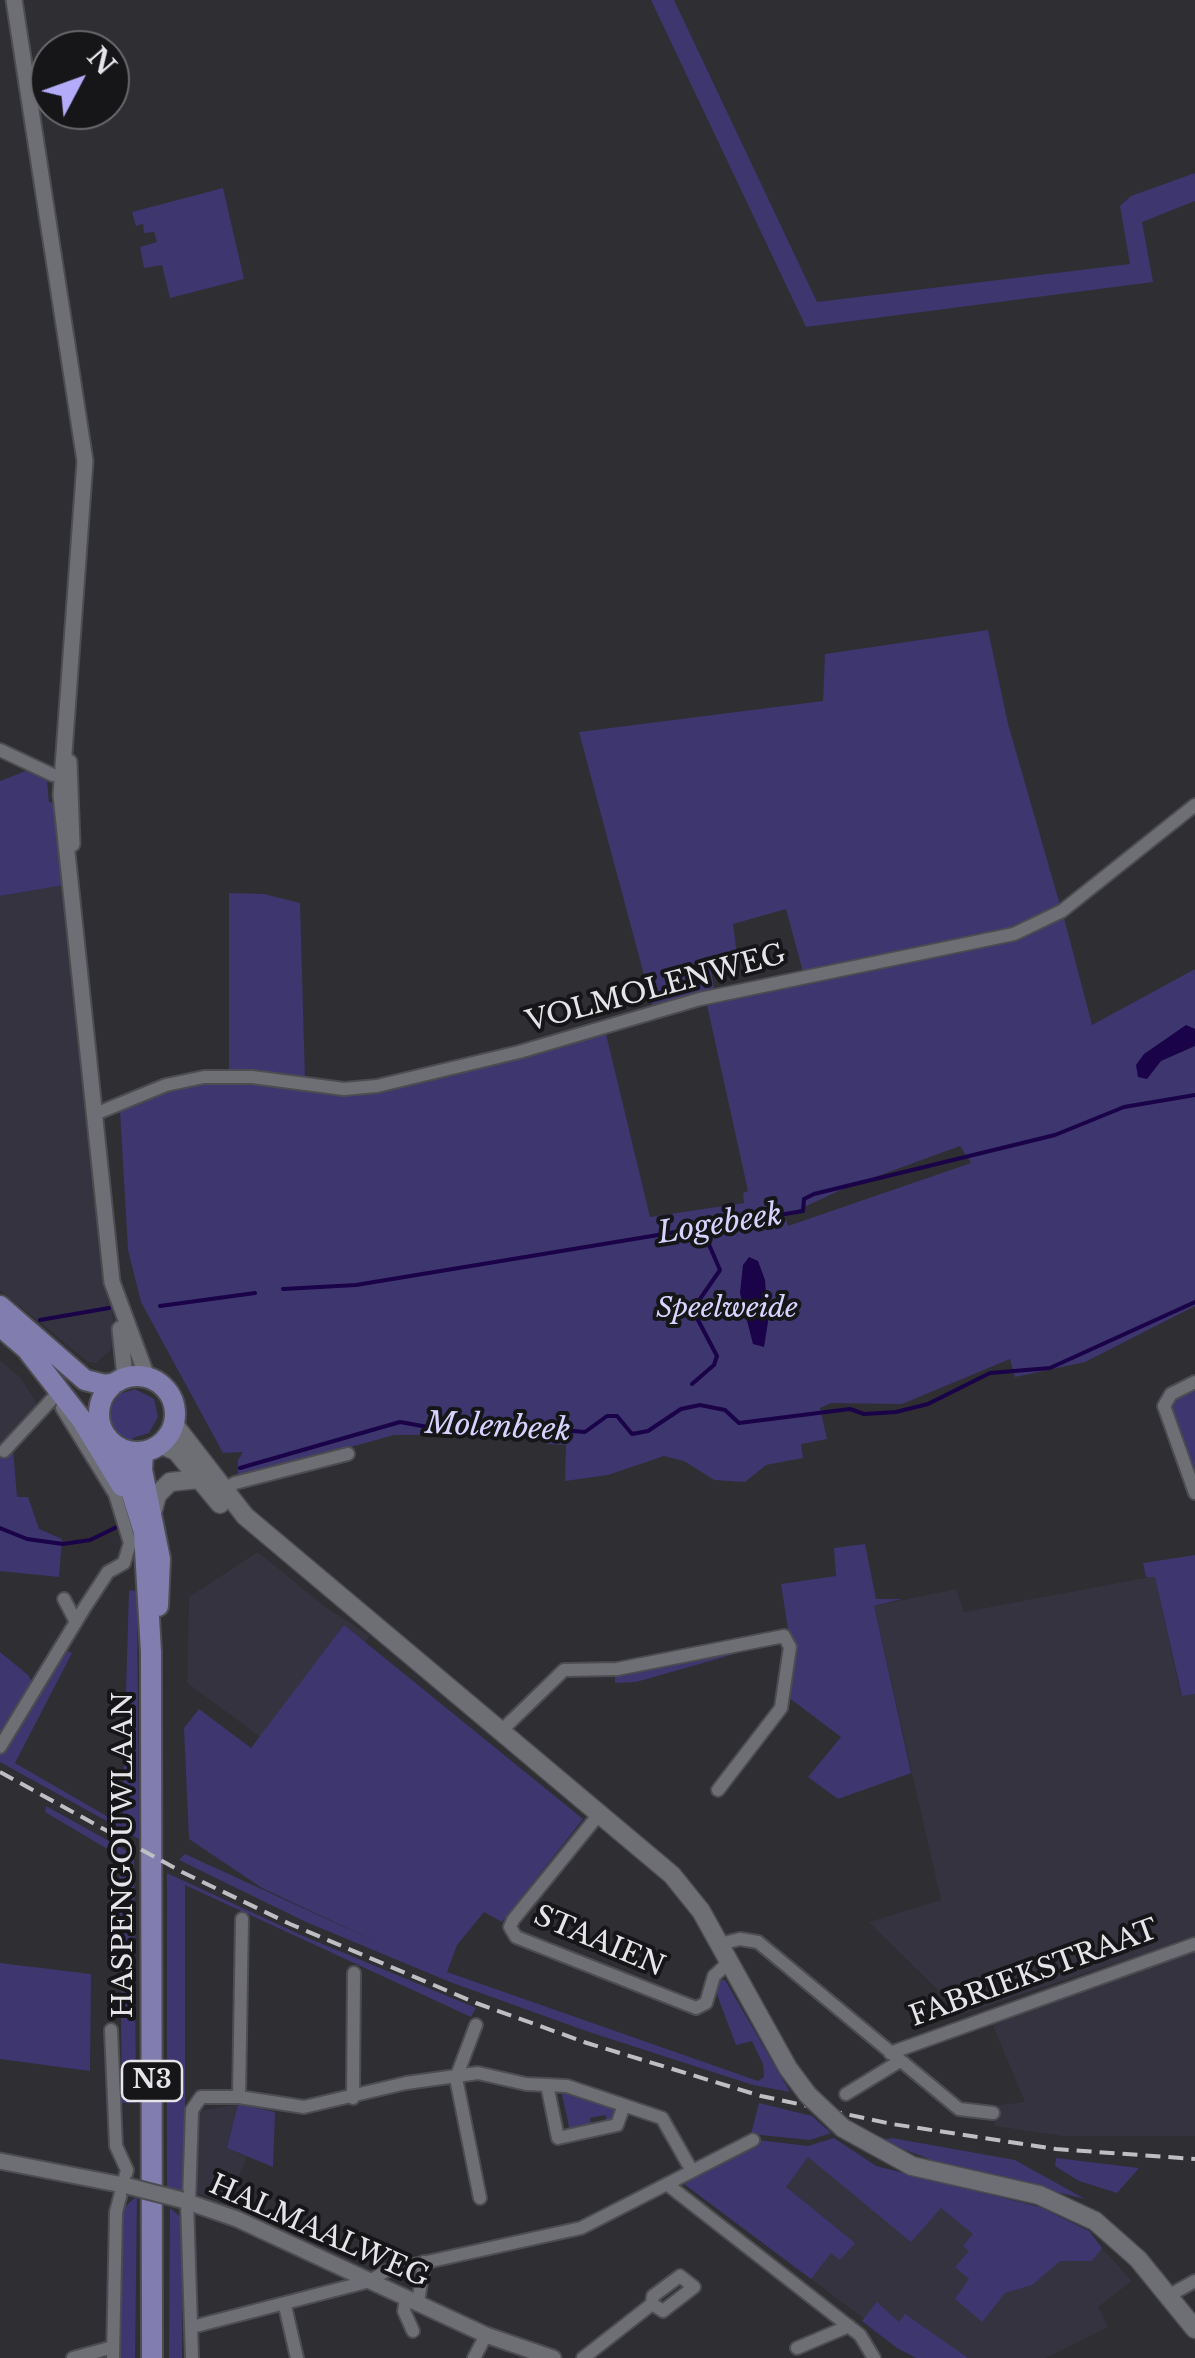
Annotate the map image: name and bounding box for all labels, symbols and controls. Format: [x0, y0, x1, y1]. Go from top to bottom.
north arrow [30, 30, 130, 130]
text: N [80, 40, 123, 83]
street label: VOLMOLENWEG [523, 938, 789, 1040]
water label: Logebeek [655, 1197, 785, 1253]
park label: Speelweide [656, 1292, 798, 1326]
water label: Molenbeek [424, 1406, 572, 1450]
street label: HASPENGOUWLAAN [107, 1692, 141, 2018]
street label: STAAIEN [529, 1899, 669, 1985]
street label: FABRIEKSTRAAT [905, 1913, 1163, 2035]
road number: N3 [122, 2061, 182, 2101]
street label: HALMAALWEG [204, 2168, 434, 2296]

